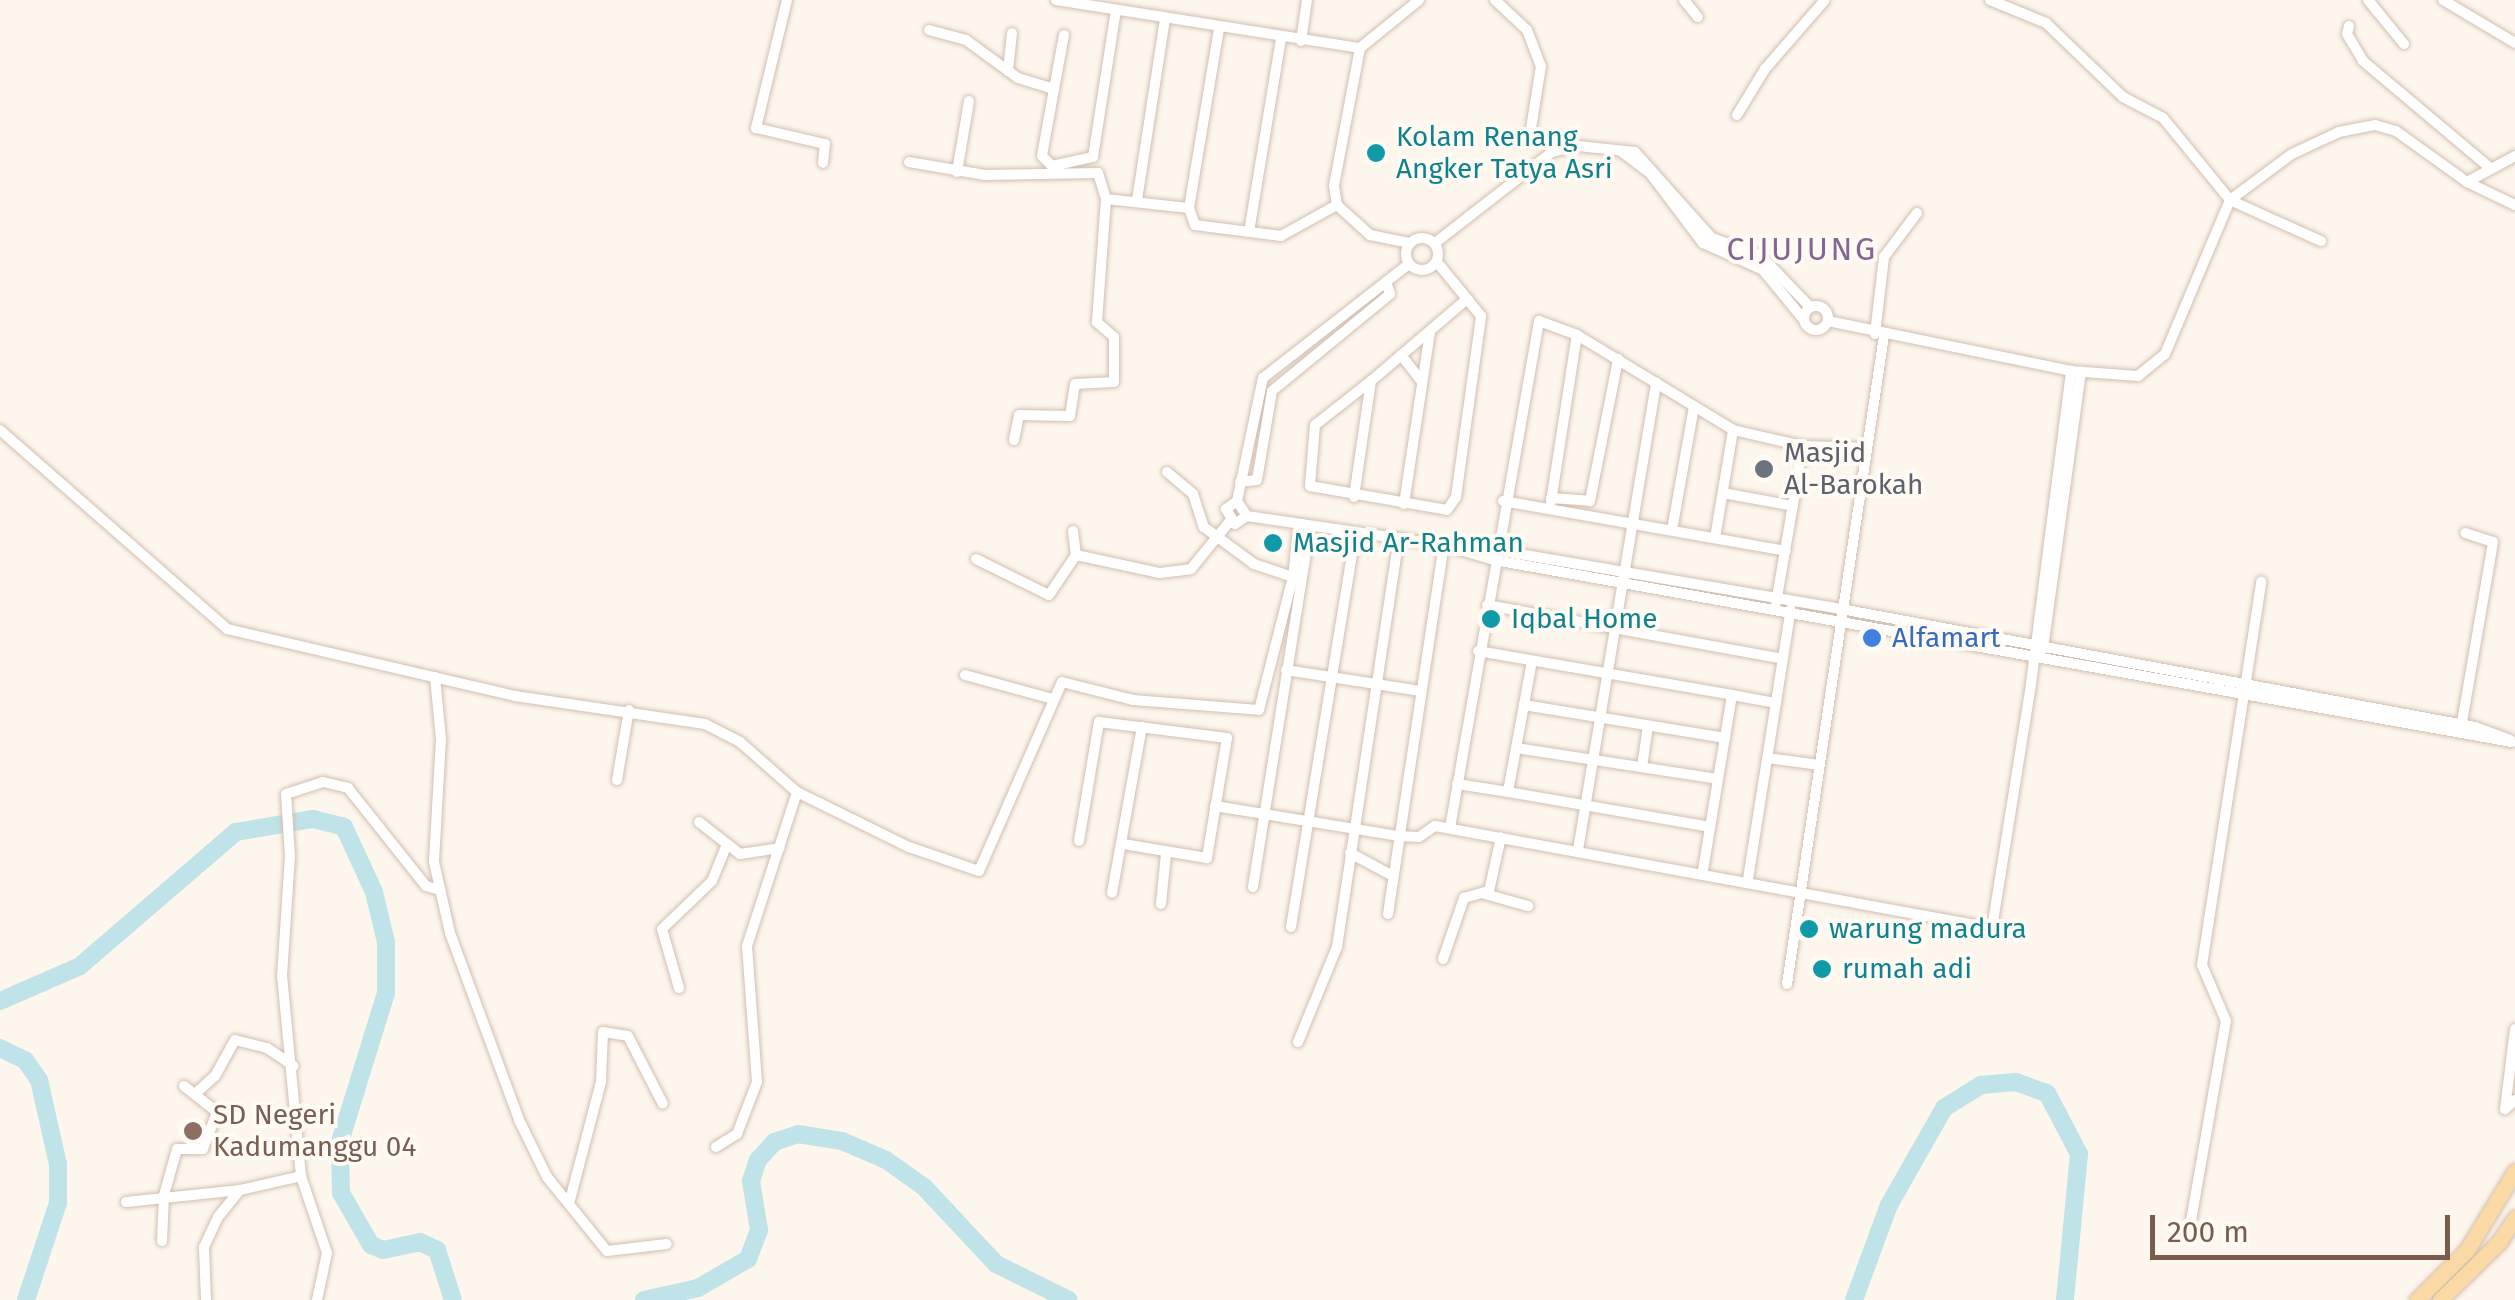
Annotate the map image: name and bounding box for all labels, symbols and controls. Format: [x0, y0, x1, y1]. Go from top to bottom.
place label: Kolam Renang Angker Tatya Asri [1396, 120, 1613, 186]
marker: Kolam Renang Angker Tatya Asri [1365, 142, 1387, 164]
district label: CIJUJUNG [1726, 230, 1878, 268]
place label: Masjid Al-Barokah [1784, 436, 1923, 502]
marker: Masjid Al-Barokah [1753, 458, 1775, 480]
place label: Masjid Ar-Rahman [1293, 526, 1524, 560]
marker: Masjid Ar-Rahman [1262, 532, 1284, 554]
place label: Iqbal Home [1511, 602, 1658, 636]
marker: Iqbal Home [1480, 608, 1502, 630]
place label: Alfamart [1892, 621, 2000, 655]
marker: Alfamart [1861, 627, 1883, 649]
place label: warung madura [1829, 912, 2027, 946]
marker: warung madura [1798, 918, 1820, 940]
place label: rumah adi [1842, 952, 1972, 986]
marker: rumah adi [1811, 958, 1833, 980]
place label: SD Negeri Kadumanggu 04 [213, 1098, 416, 1164]
marker: SD Negeri Kadumanggu 04 [182, 1120, 204, 1142]
scale bar [2155, 1195, 2455, 1257]
text: 200 m [2167, 1214, 2249, 1250]

